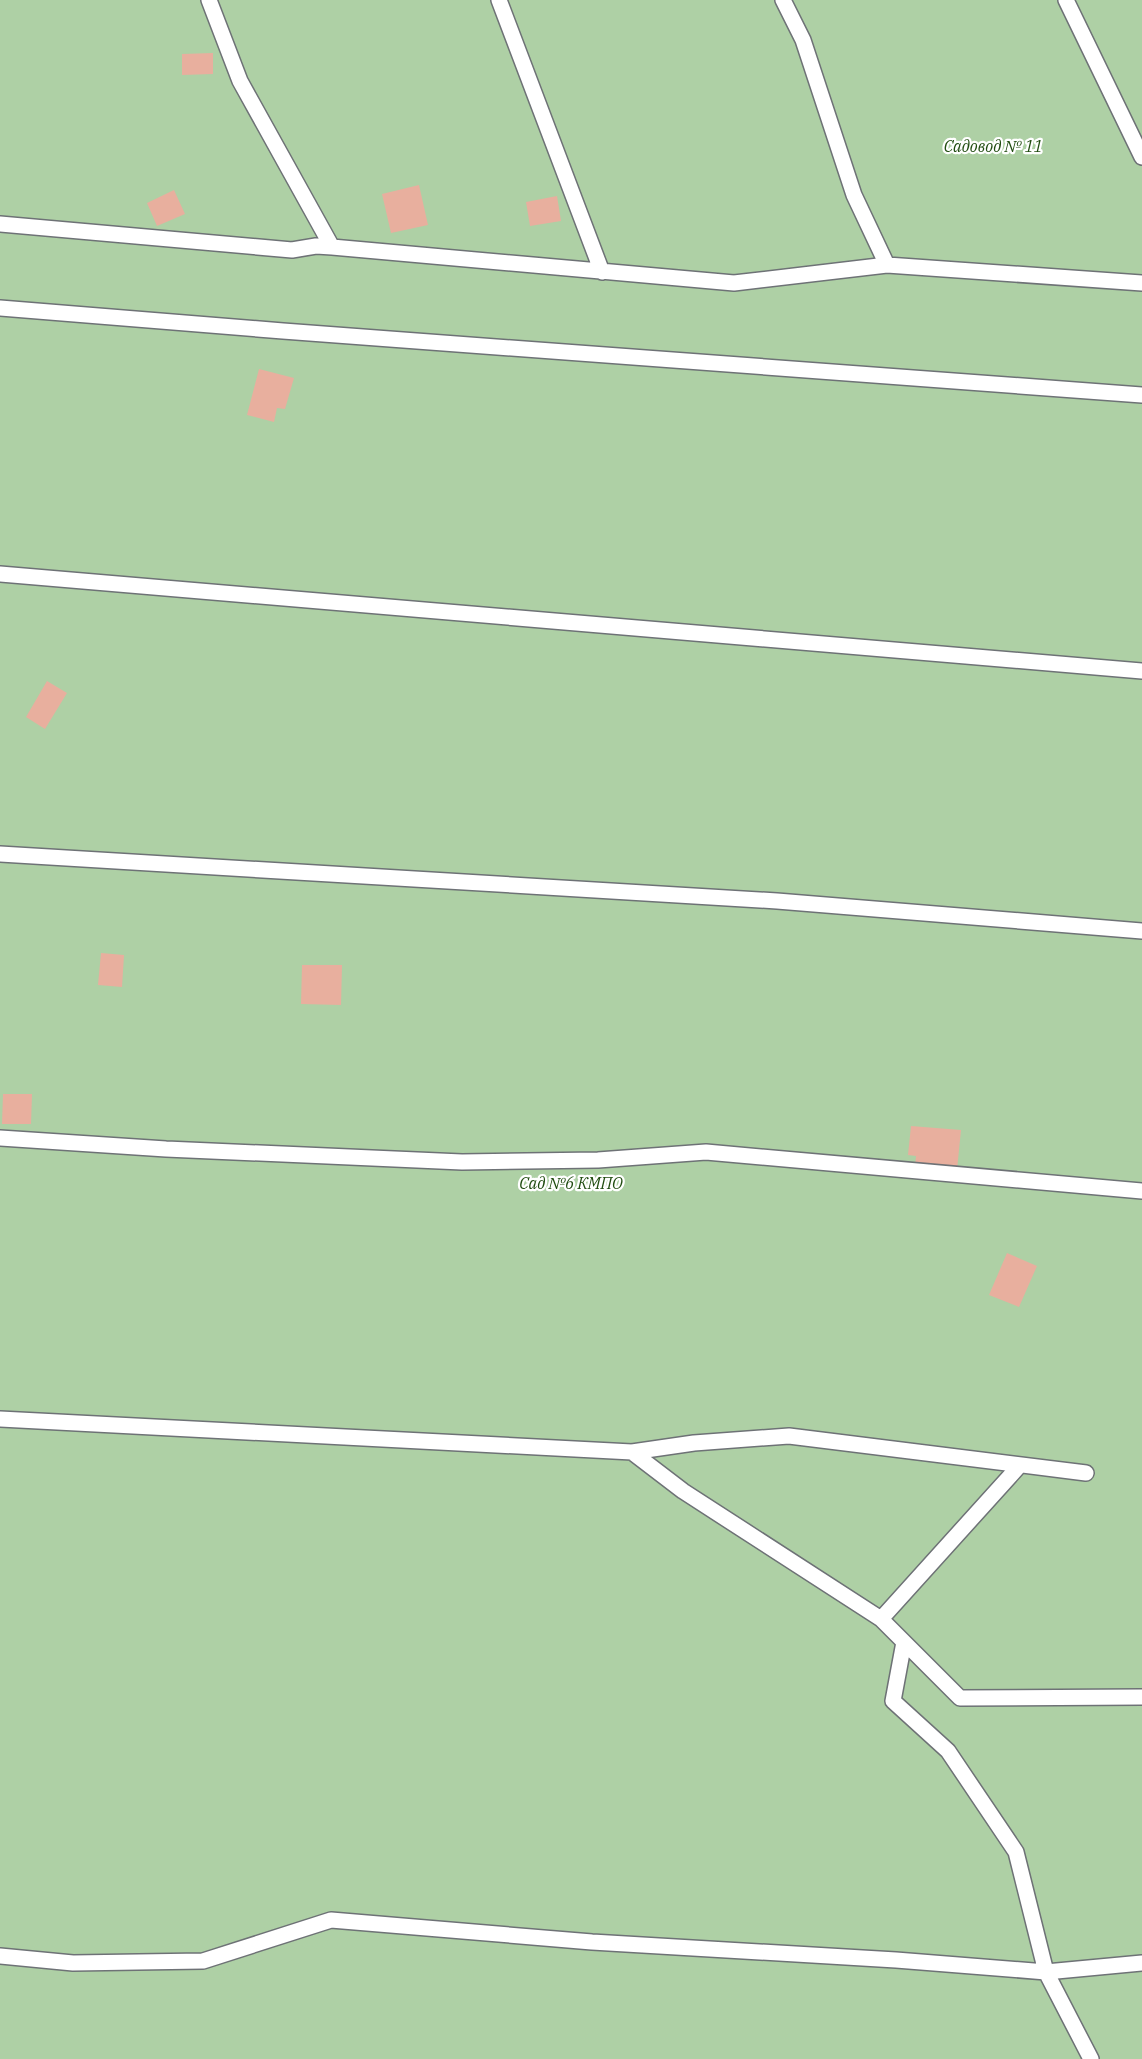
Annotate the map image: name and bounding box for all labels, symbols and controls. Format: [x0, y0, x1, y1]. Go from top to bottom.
park label: Садовод № 11 [944, 136, 1042, 156]
park label: Сад №6 КМПО [519, 1173, 623, 1193]

